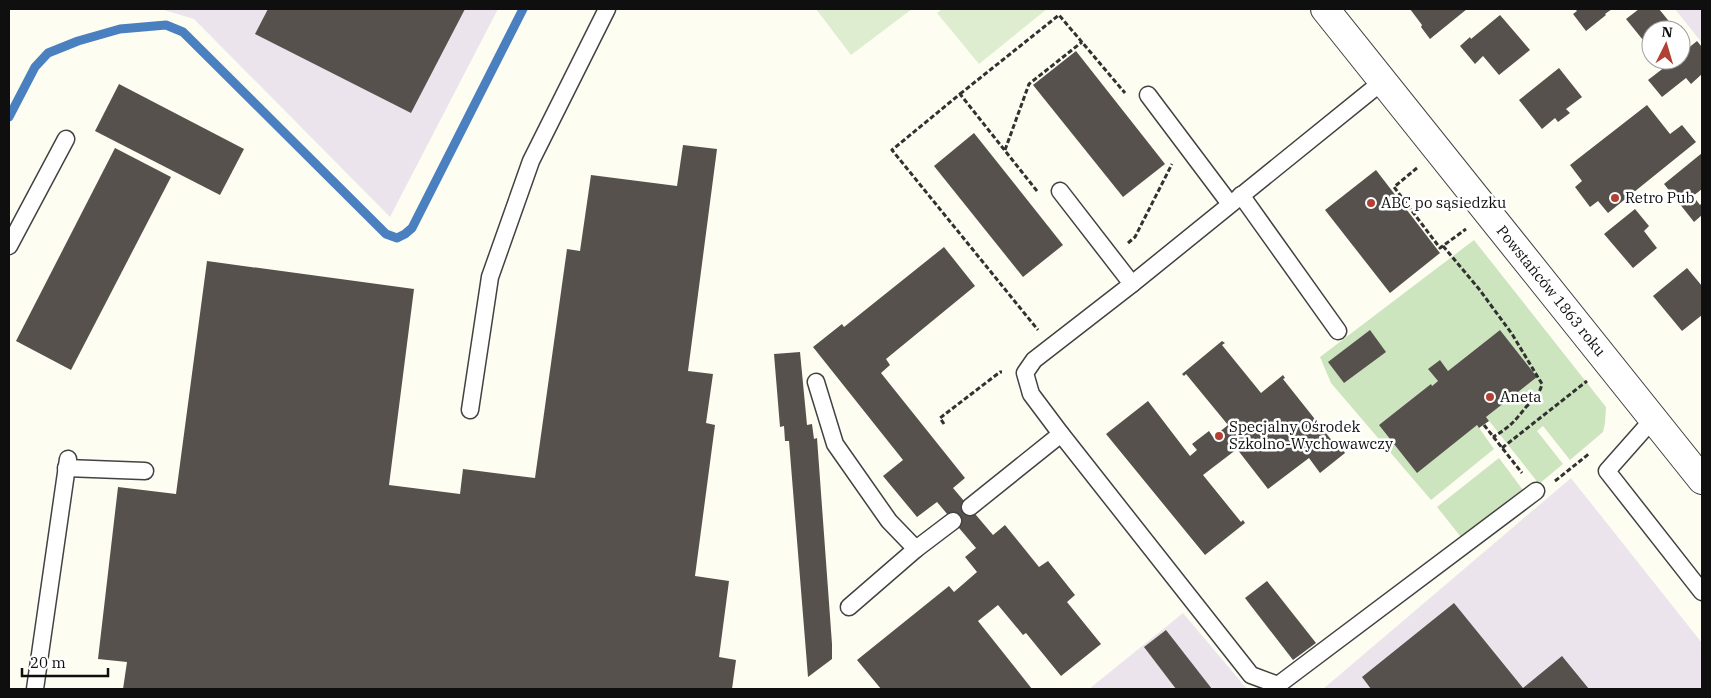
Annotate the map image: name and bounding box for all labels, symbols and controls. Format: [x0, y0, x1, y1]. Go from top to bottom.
north arrow [1641, 20, 1691, 70]
text: N [1661, 23, 1673, 41]
place label: Retro Pub [1625, 188, 1694, 207]
marker: Retro Pub [1609, 192, 1621, 204]
place label: ABC po sąsiedzku [1381, 193, 1506, 212]
marker: ABC po sąsiedzku [1365, 197, 1377, 209]
street label: Powstańców 1863 roku [1493, 221, 1610, 360]
place label: Aneta [1500, 387, 1541, 406]
marker: Aneta [1484, 391, 1496, 403]
place label: Specjalny Ośrodek Szkolno-Wychowawczy [1229, 417, 1393, 453]
marker: Specjalny Ośrodek Szkolno-Wychowawczy [1213, 430, 1225, 442]
scale bar [22, 646, 109, 678]
text: 20 m [30, 653, 66, 672]

